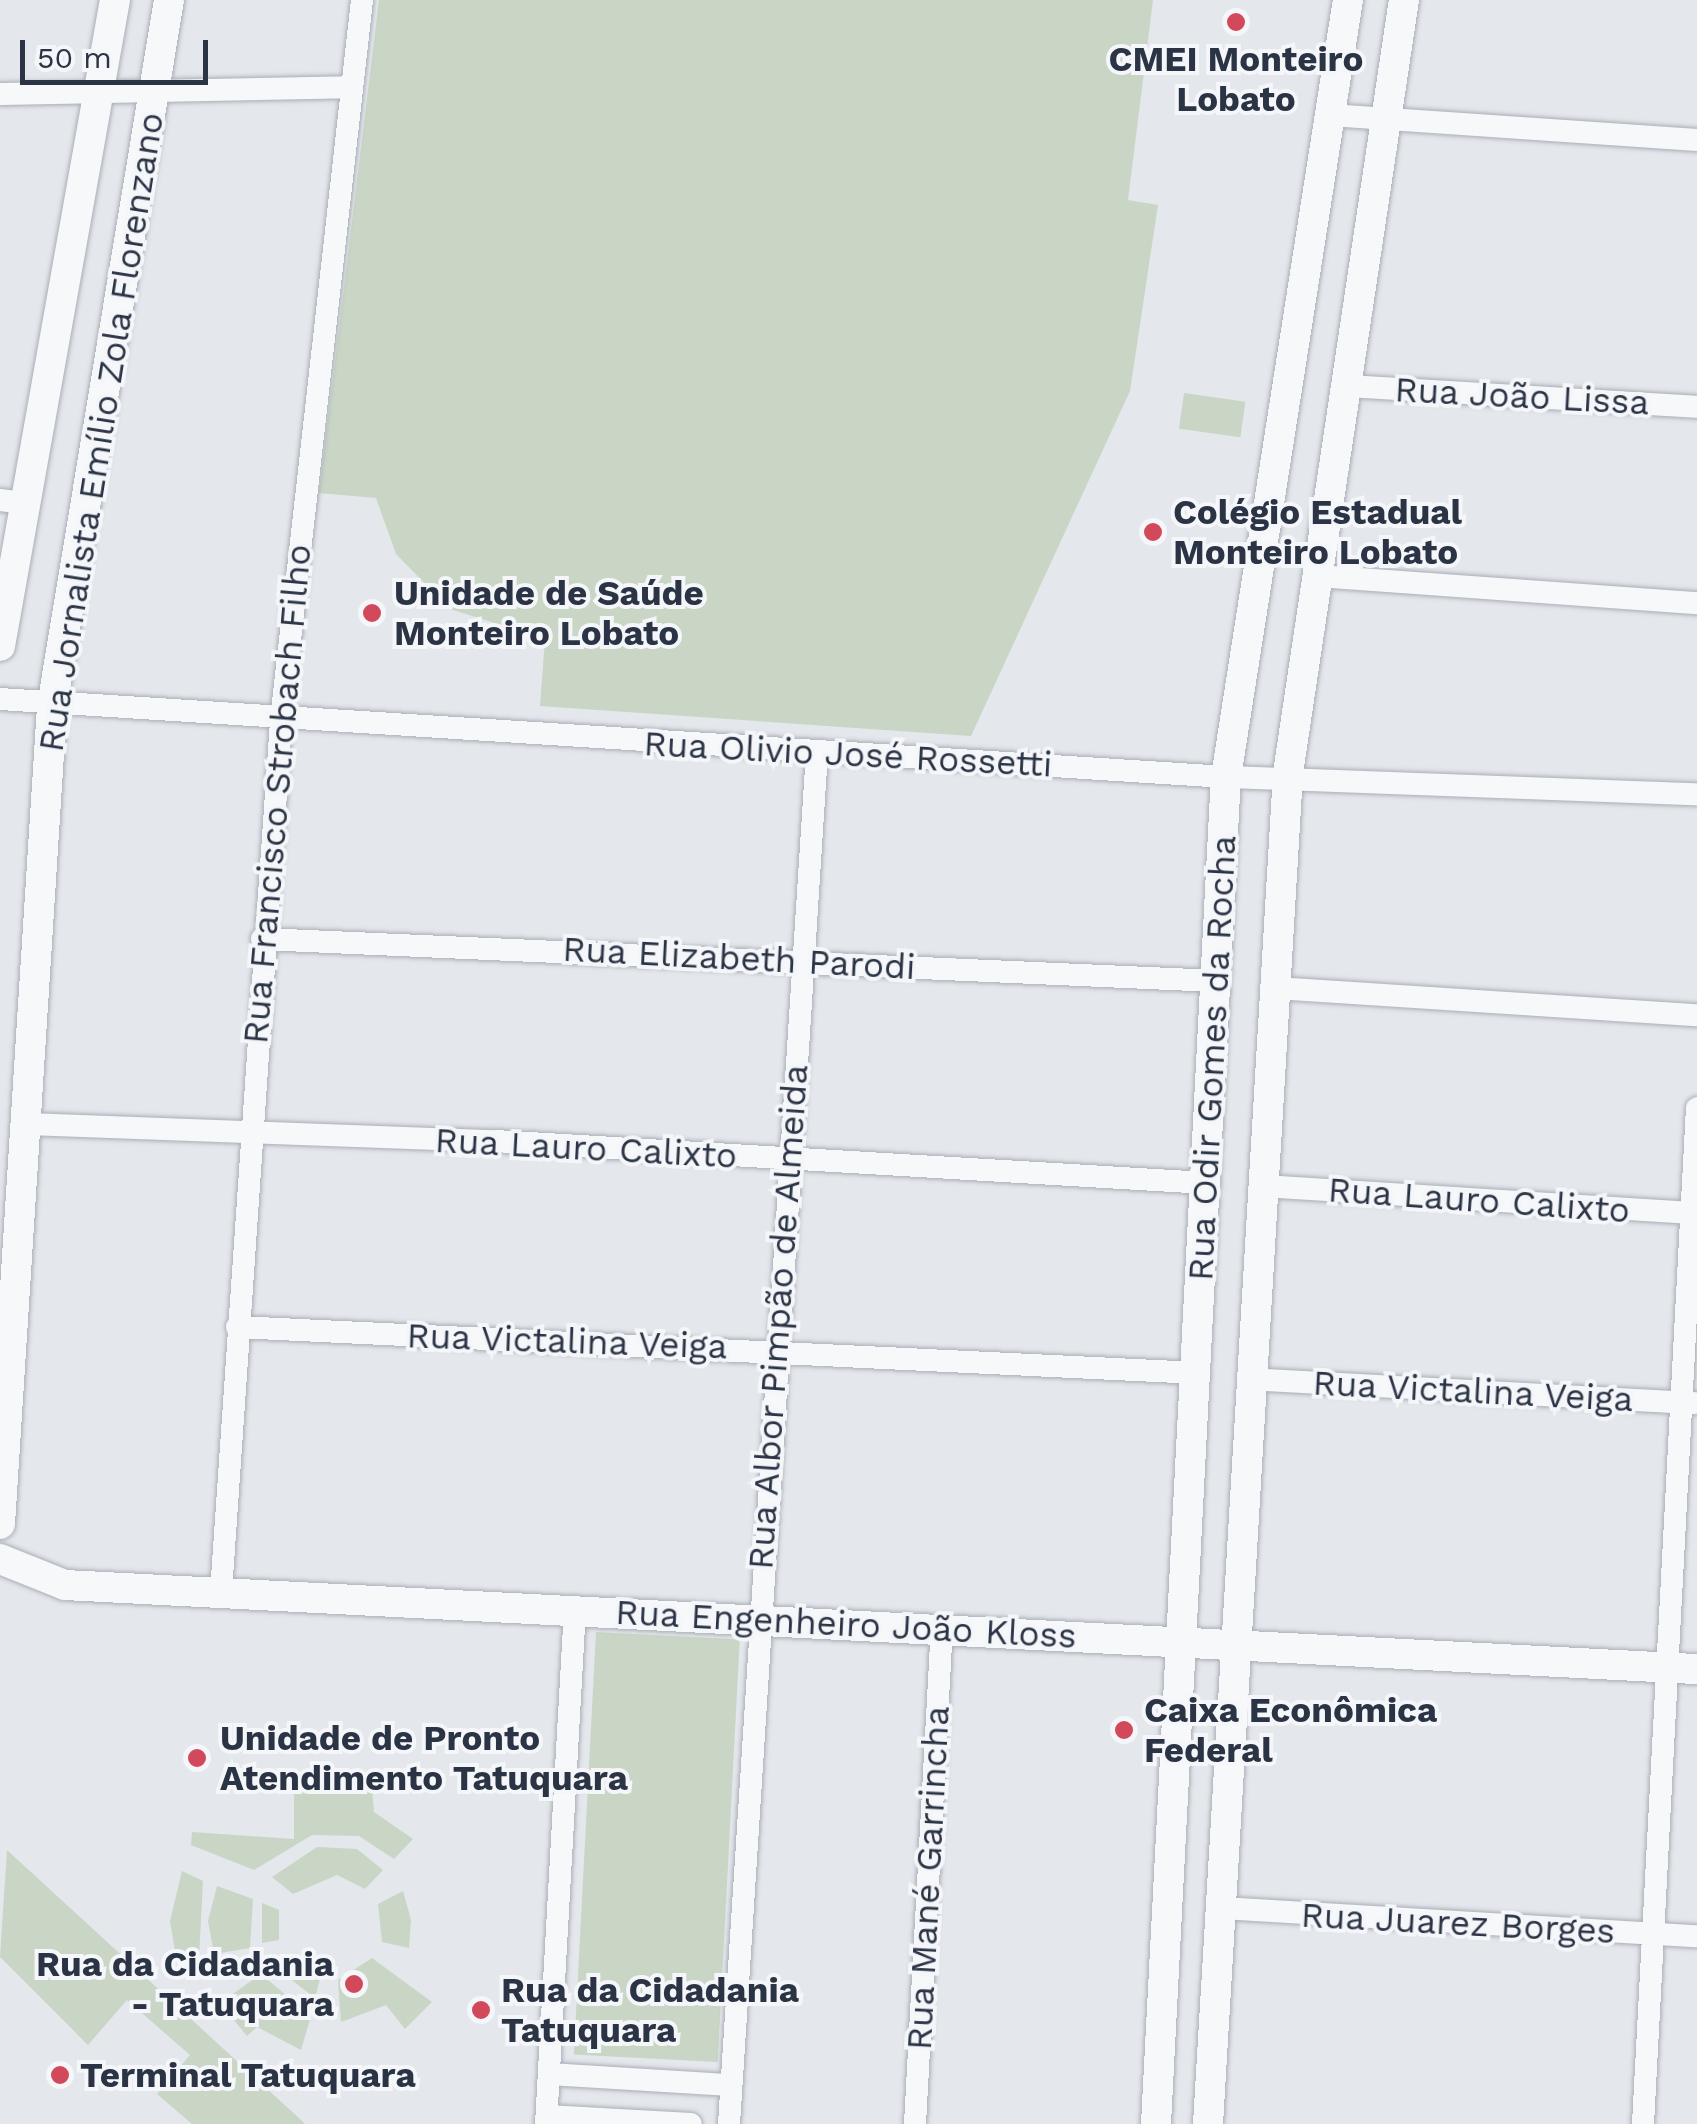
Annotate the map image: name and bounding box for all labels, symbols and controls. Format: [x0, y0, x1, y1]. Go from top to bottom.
marker: CMEI Monteiro Lobato [1225, 11, 1247, 33]
scale bar [25, 20, 212, 82]
place label: CMEI Monteiro Lobato [1109, 38, 1363, 120]
text: 50 m [37, 40, 112, 75]
street label: Rua Jornalista Emílio Zola Florenzano [29, 108, 173, 756]
street label: Rua João Lissa [1393, 368, 1651, 424]
place label: Colégio Estadual Monteiro Lobato [1173, 491, 1462, 573]
marker: Colégio Estadual Monteiro Lobato [1142, 521, 1164, 543]
street label: Rua Francisco Strobach Filho [234, 542, 320, 1046]
place label: Unidade de Saúde Monteiro Lobato [394, 572, 704, 654]
marker: Unidade de Saúde Monteiro Lobato [359, 600, 385, 626]
street label: Rua Olivio José Rossetti [642, 722, 1054, 786]
street label: Rua Odir Gomes da Rocha [1179, 833, 1245, 1283]
street label: Rua Elizabeth Parodi [561, 928, 917, 988]
street label: Rua Albor Pimpão de Almeida [739, 1061, 817, 1573]
street label: Rua Lauro Calixto [433, 1119, 739, 1177]
street label: Rua Lauro Calixto [1326, 1168, 1632, 1232]
street label: Rua Victalina Veiga [404, 1314, 730, 1368]
street label: Rua Victalina Veiga [1310, 1362, 1636, 1420]
street label: Rua Engenheiro João Kloss [614, 1591, 1078, 1657]
place label: Caixa Econômica Federal [1144, 1689, 1438, 1771]
street label: Rua Mané Garrincha [898, 1705, 958, 2051]
place label: Unidade de Pronto Atendimento Tatuquara [220, 1717, 629, 1799]
marker: Caixa Econômica Federal [1113, 1719, 1135, 1741]
marker: Unidade de Pronto Atendimento Tatuquara [184, 1745, 210, 1771]
street label: Rua Juarez Borges [1299, 1894, 1617, 1952]
place label: Rua da Cidadania - Tatuquara [35, 1943, 334, 2025]
place label: Rua da Cidadania Tatuquara [501, 1969, 800, 2051]
marker: Rua da Cidadania - Tatuquara [343, 1973, 365, 1995]
marker: Rua da Cidadania Tatuquara [470, 1999, 492, 2021]
place label: Terminal Tatuquara [80, 2054, 417, 2096]
marker: Terminal Tatuquara [49, 2064, 71, 2086]

